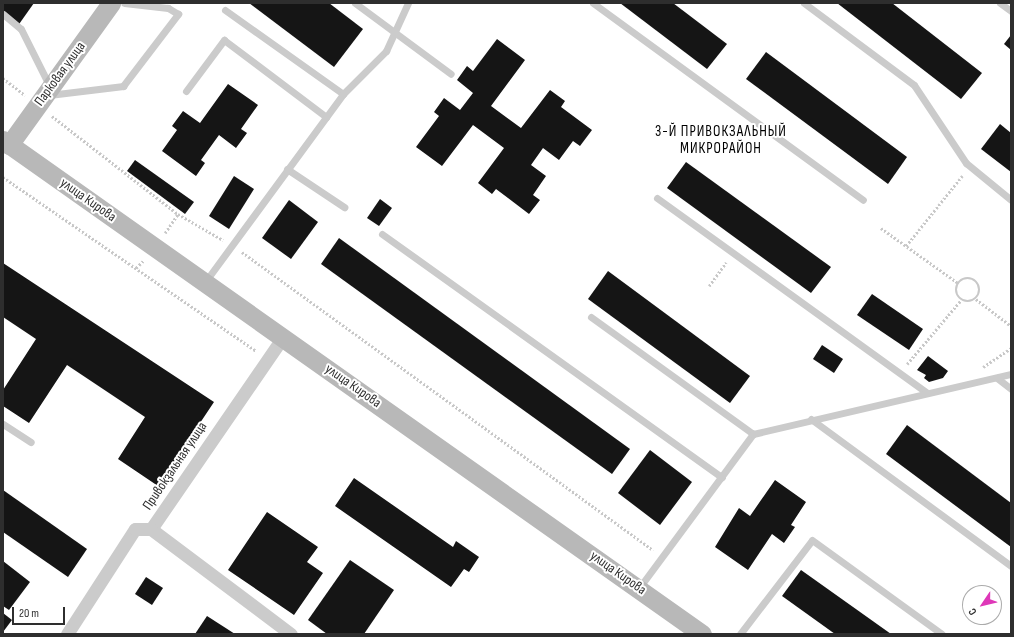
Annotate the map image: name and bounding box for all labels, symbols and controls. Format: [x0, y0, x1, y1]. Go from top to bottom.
street label: Парковая улица [31, 39, 89, 109]
district label: 3-Й ПРИВОКЗАЛЬНЫЙ МИКРОРАЙОН [655, 122, 787, 157]
street label: улица Кирова [57, 175, 119, 225]
street label: улица Кирова [322, 361, 384, 411]
street label: Привокзальная улица [139, 419, 211, 513]
street label: улица Кирова [587, 548, 649, 598]
north arrow [962, 585, 1002, 625]
scale bar [14, 599, 67, 625]
text: 20 m [19, 606, 39, 621]
text: С [966, 606, 980, 618]

